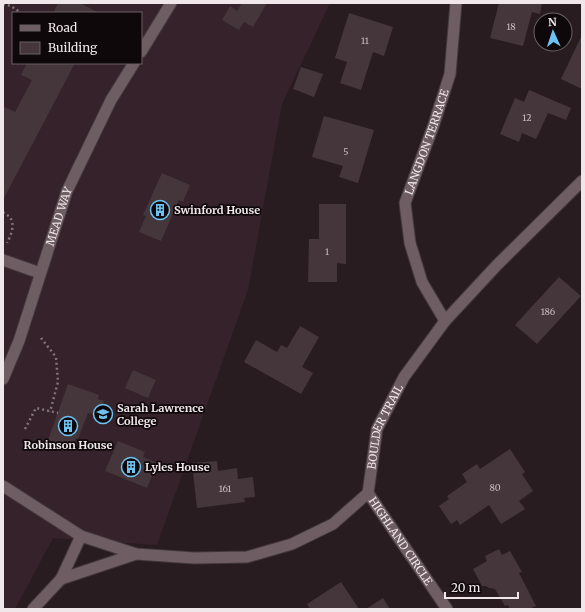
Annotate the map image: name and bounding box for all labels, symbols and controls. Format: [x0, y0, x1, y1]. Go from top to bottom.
legend [12, 12, 142, 64]
north arrow [533, 12, 573, 52]
text: N [548, 15, 557, 29]
text: Road [48, 20, 77, 35]
house number: 18 [506, 21, 516, 32]
house number: 11 [361, 35, 369, 46]
text: Building [48, 40, 98, 55]
street label: LANGDON TERRACE [402, 88, 452, 197]
house number: 12 [522, 112, 532, 123]
house number: 5 [343, 146, 349, 157]
street label: MEAD WAY [43, 184, 75, 248]
building icon: Swinford House [149, 199, 171, 221]
place label: Swinford House [174, 203, 260, 217]
house number: 1 [325, 246, 329, 257]
house number: 186 [541, 306, 556, 317]
street label: BOULDER TRAIL [364, 382, 406, 470]
place label: Sarah Lawrence College [117, 401, 204, 428]
school or university icon: Sarah Lawrence College [92, 403, 114, 425]
building icon: Robinson House [57, 415, 79, 437]
place label: Robinson House [24, 438, 112, 452]
building icon: Lyles House [120, 456, 142, 478]
place label: Lyles House [145, 460, 210, 474]
house number: 80 [489, 482, 501, 493]
house number: 161 [219, 483, 231, 494]
street label: HIGHLAND CIRCLE [366, 494, 436, 588]
scale bar [445, 574, 518, 600]
text: 20 m [451, 580, 480, 595]

